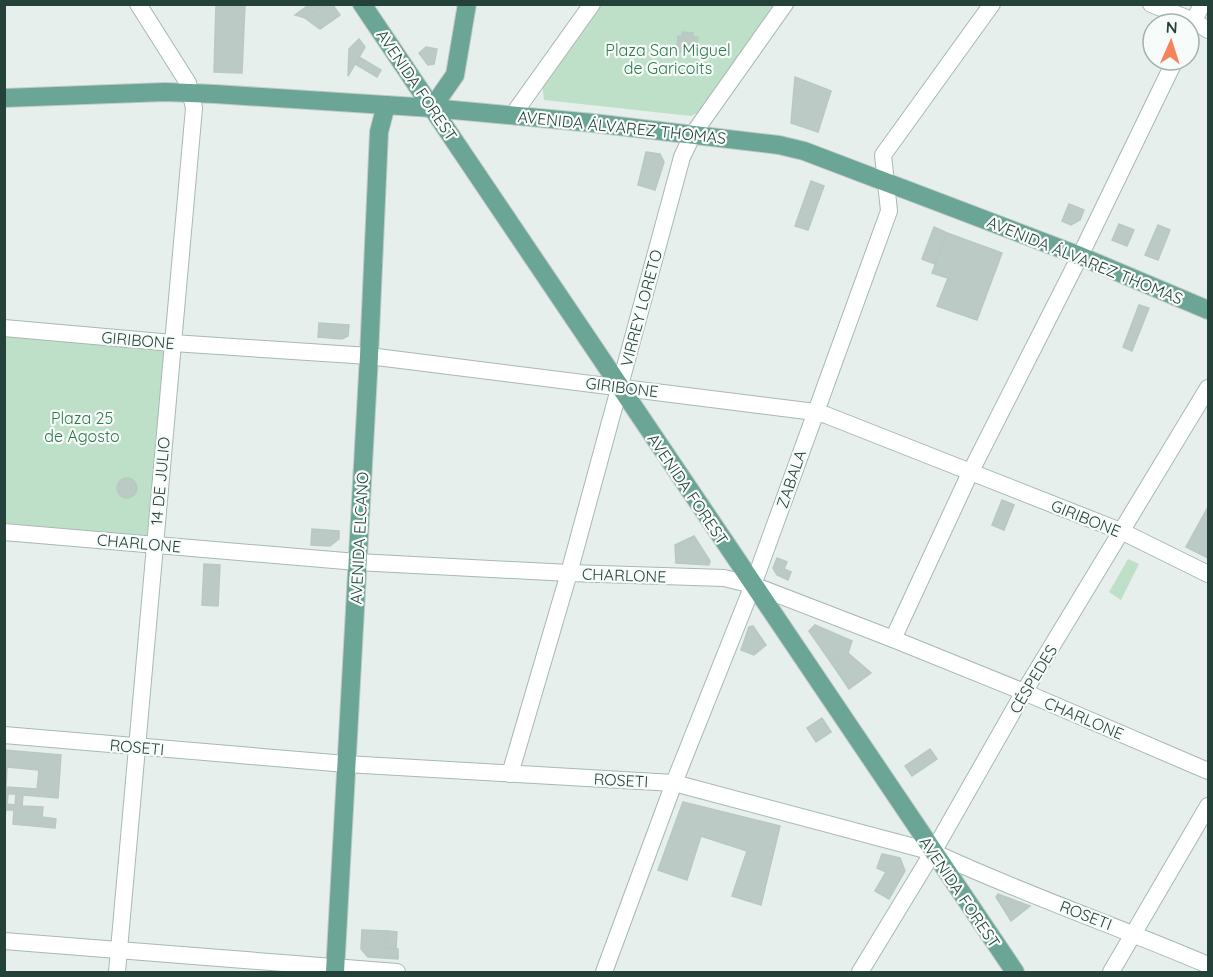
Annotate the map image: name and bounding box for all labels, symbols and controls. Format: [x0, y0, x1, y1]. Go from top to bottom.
north arrow [1141, 12, 1201, 72]
text: N [1165, 17, 1178, 37]
street label: AVENIDA FOREST [372, 26, 462, 145]
park label: Plaza San Miguel de Garicoits [605, 40, 731, 78]
street label: AVENIDA ÁLVAREZ THOMAS [517, 106, 727, 148]
street label: AVENIDA ÁLVAREZ THOMAS [984, 212, 1186, 308]
street label: VIRREY LORETO [616, 247, 666, 369]
street label: GIRIBONE [101, 327, 175, 353]
street label: GIRIBONE [584, 373, 660, 401]
park label: Plaza 25 de Agosto [44, 408, 120, 446]
street label: AVENIDA FOREST [643, 430, 733, 549]
street label: 14 DE JULIO [146, 436, 174, 526]
street label: ZABALA [772, 447, 810, 511]
street label: AVENIDA ELCANO [346, 471, 372, 605]
street label: GIRIBONE [1048, 495, 1124, 541]
street label: CHARLONE [96, 529, 182, 557]
street label: CHARLONE [581, 564, 667, 586]
street label: CÉSPEDES [1005, 641, 1061, 717]
street label: CHARLONE [1041, 692, 1127, 744]
street label: ROSETI [109, 735, 165, 759]
street label: ROSETI [593, 769, 649, 791]
street label: AVENIDA FOREST [915, 833, 1005, 952]
street label: ROSETI [1057, 896, 1115, 934]

